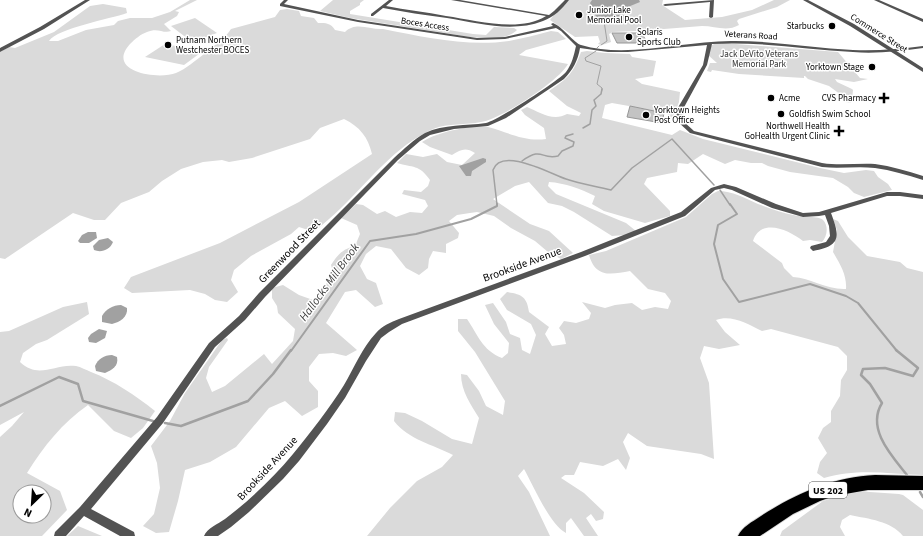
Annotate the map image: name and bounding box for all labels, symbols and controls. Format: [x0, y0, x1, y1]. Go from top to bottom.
place label: Junior Lake Memorial Pool [587, 4, 641, 27]
marker: Junior Lake Memorial Pool [574, 10, 584, 20]
street label: Commerce Street [848, 11, 910, 56]
street label: Boces Access [400, 14, 450, 35]
place label: Starbucks [787, 20, 824, 33]
marker: Starbucks [827, 21, 837, 31]
place label: Solaris Sports Club [637, 26, 681, 49]
street label: Veterans Road [724, 28, 778, 43]
marker: Solaris Sports Club [624, 32, 634, 42]
place label: Putnam Northern Westchester BOCES [176, 34, 250, 57]
marker: Putnam Northern Westchester BOCES [163, 40, 173, 50]
park label: Jack DeVito Veterans Memorial Park [720, 48, 798, 71]
place label: Yorktown Stage [805, 61, 865, 74]
marker: Yorktown Stage [867, 62, 877, 72]
place label: Acme [779, 92, 800, 105]
place label: CVS Pharmacy [822, 92, 877, 105]
marker: Acme [766, 93, 776, 103]
marker: CVS Pharmacy [879, 93, 889, 103]
place label: Yorktown Heights Post Office [653, 104, 720, 127]
place label: Goldfish Swim School [789, 108, 871, 121]
marker: Goldfish Swim School [776, 109, 786, 119]
marker: Yorktown Heights Post Office [641, 110, 651, 120]
place label: Northwell Health GoHealth Urgent Clinic [744, 120, 830, 143]
marker: Northwell Health GoHealth Urgent Clinic [833, 125, 845, 137]
street label: Greenwood Street [255, 216, 324, 286]
water label: Hallocks Mill Brook [295, 240, 364, 325]
street label: Brookside Avenue [481, 243, 564, 286]
street label: Brookside Avenue [234, 433, 301, 504]
road number: US 202 [809, 482, 847, 498]
north arrow [12, 484, 52, 524]
text: N [21, 504, 34, 521]

